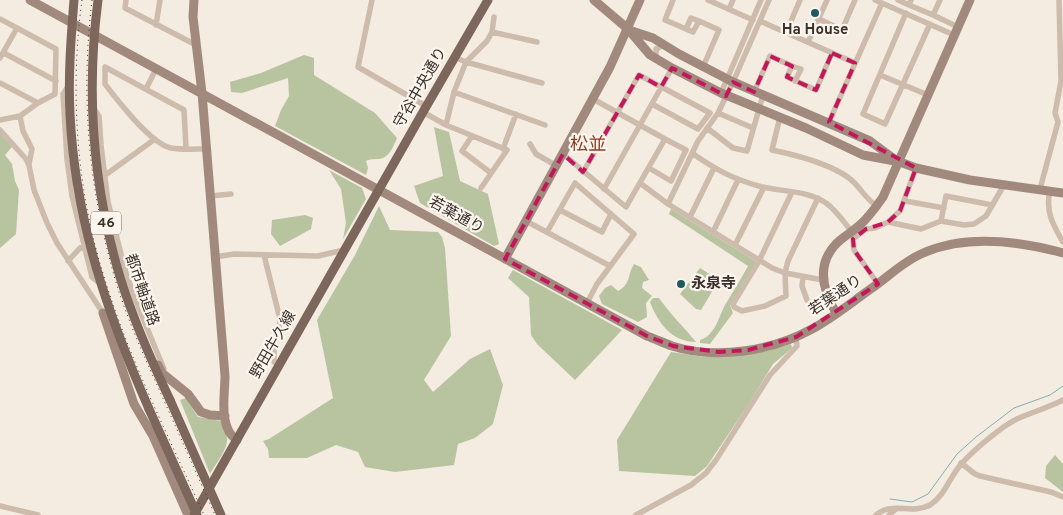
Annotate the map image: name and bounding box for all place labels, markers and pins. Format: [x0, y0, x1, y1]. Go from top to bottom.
marker: Ha House [809, 7, 821, 19]
place label: Ha House [782, 21, 848, 40]
place label: 永泉寺 [691, 275, 736, 294]
marker: 永泉寺 [675, 278, 687, 290]

